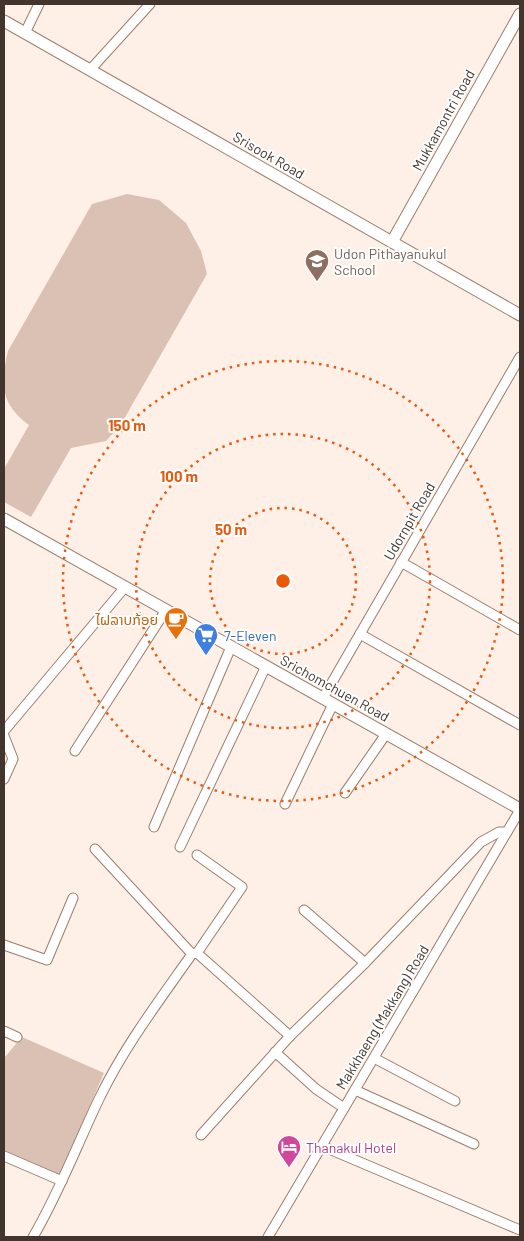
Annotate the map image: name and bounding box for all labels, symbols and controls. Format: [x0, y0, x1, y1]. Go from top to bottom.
street label: Mukkamontri Road [408, 67, 478, 173]
street label: Srisook Road [230, 128, 308, 182]
place label: Udon Pithayanukul School [334, 245, 447, 278]
school or university icon: Udon Pithayanukul School [304, 248, 330, 282]
text: 150 m [108, 416, 146, 434]
text: 100 m [160, 467, 198, 485]
street label: Udornpit Road [380, 479, 438, 563]
text: 50 m [215, 520, 247, 538]
centre of rings [274, 572, 292, 590]
cafe icon: ໄຝລາບກ້ອຍ [163, 606, 189, 640]
place label: ໄຝລາບກ້ອຍ [95, 611, 158, 628]
supermarket icon: 7-Eleven [193, 622, 219, 656]
place label: 7-Eleven [224, 627, 277, 644]
street label: Srichomchuen Road [278, 651, 392, 725]
street label: Makkhaeng (Makkang) Road [332, 942, 432, 1092]
hotel icon: Thanakul Hotel [276, 1134, 302, 1168]
place label: Thanakul Hotel [306, 1139, 396, 1156]

